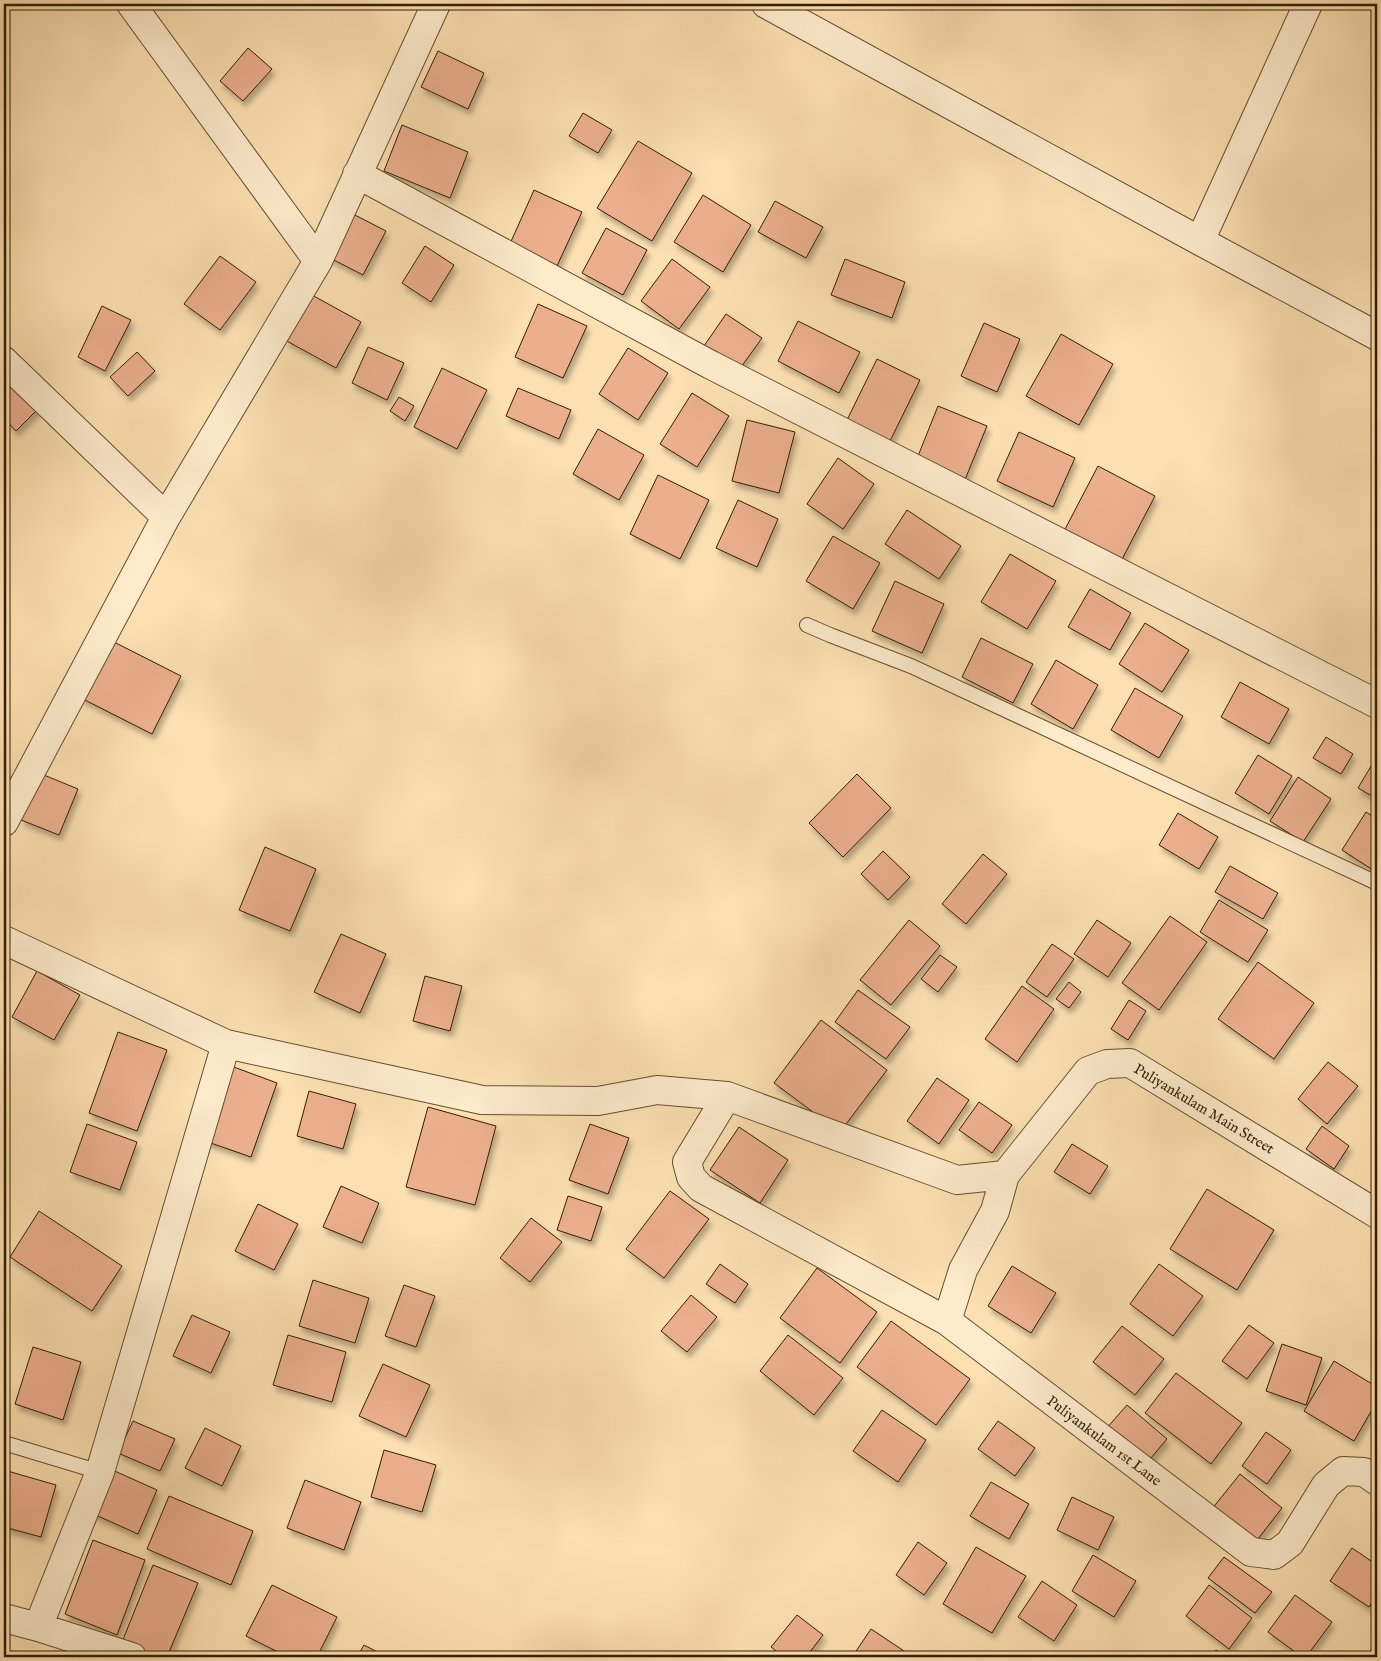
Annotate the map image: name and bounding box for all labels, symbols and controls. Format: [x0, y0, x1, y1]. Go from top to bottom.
street label: Puliyankulam Main Street [1130, 1059, 1278, 1159]
street label: Puliyankulam 1st Lane [1043, 1392, 1165, 1490]

